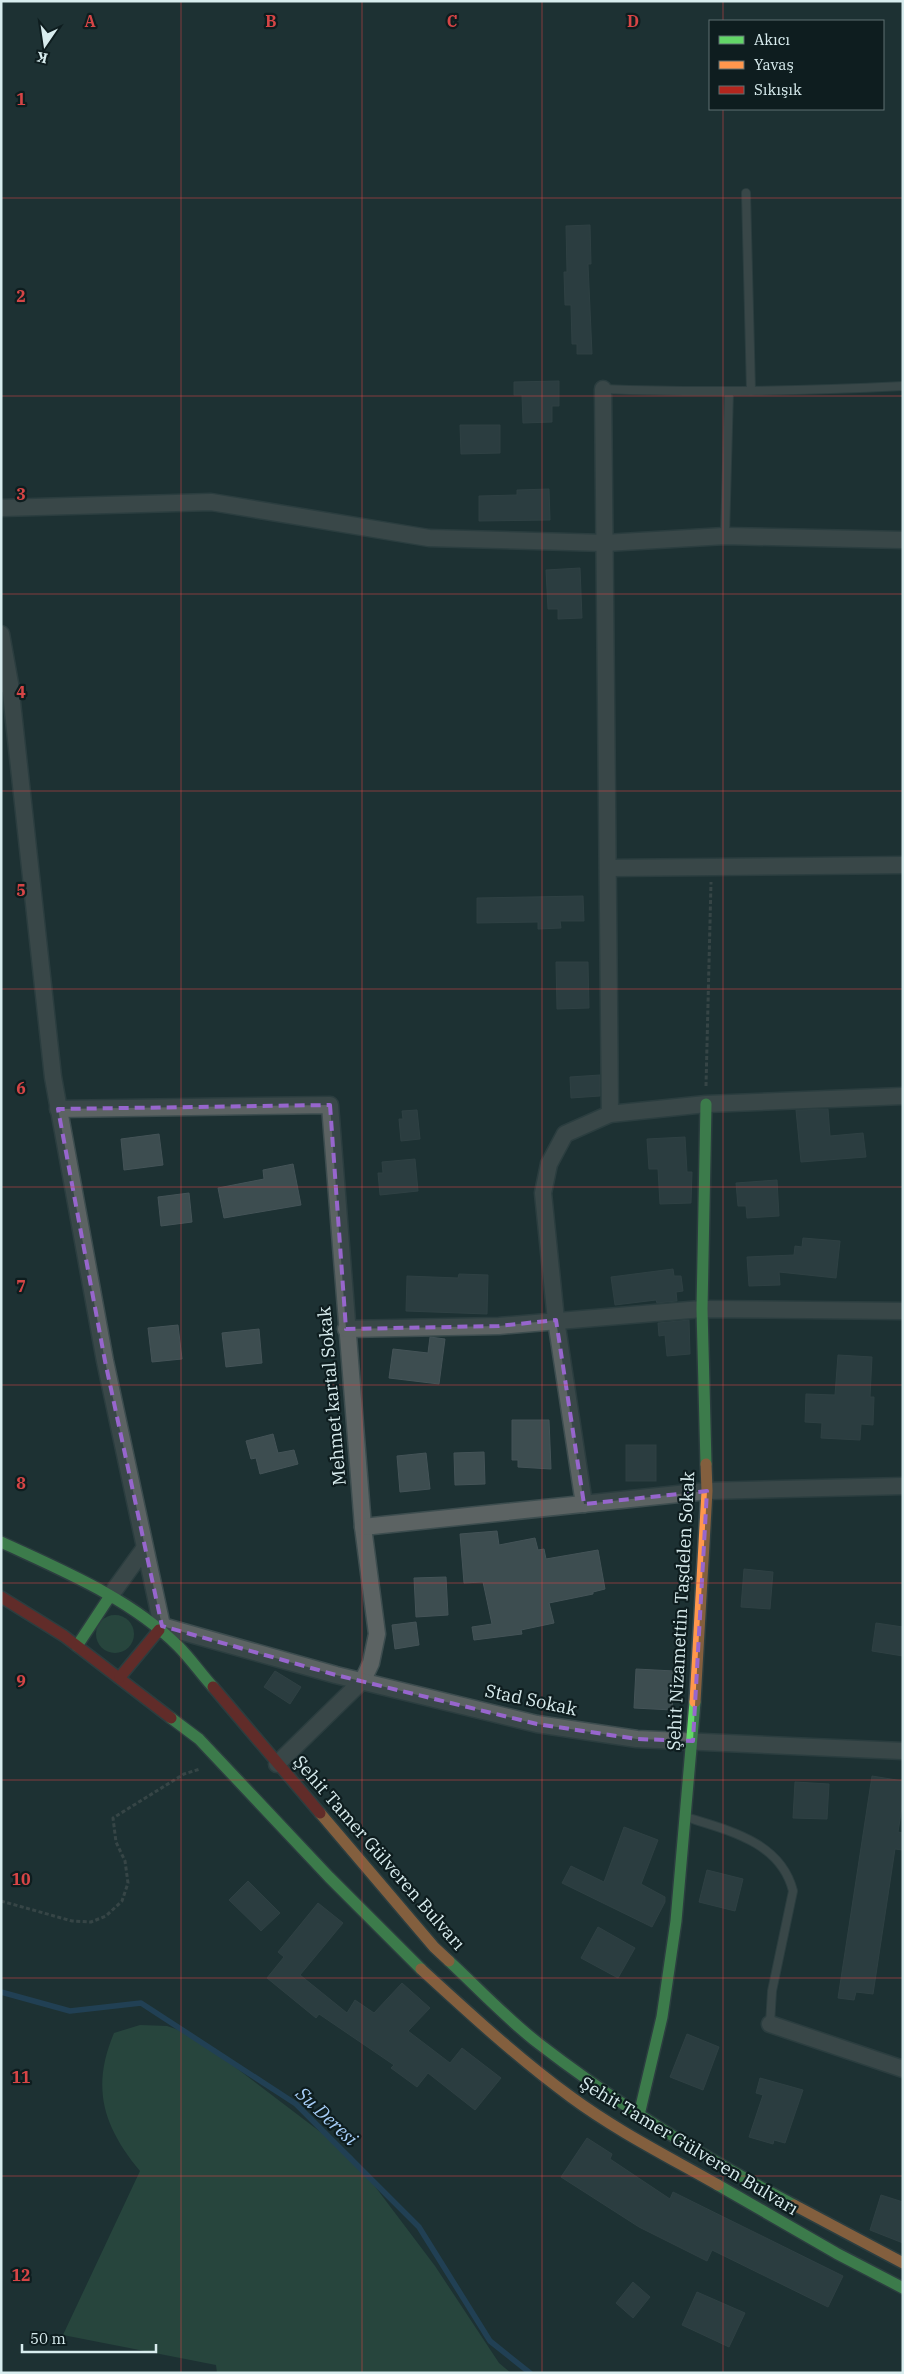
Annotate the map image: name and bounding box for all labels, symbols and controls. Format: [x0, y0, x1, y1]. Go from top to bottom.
text: A [84, 11, 96, 31]
text: B [265, 11, 277, 31]
text: C [447, 11, 457, 31]
text: D [627, 11, 639, 31]
north arrow [20, 20, 70, 70]
legend [709, 20, 884, 110]
text: Akıcı [754, 30, 790, 49]
text: K [35, 48, 49, 68]
text: Yavaş [754, 55, 794, 74]
text: Sıkışık [754, 80, 802, 99]
text: 1 [16, 89, 26, 109]
text: 2 [16, 286, 26, 306]
text: 3 [16, 484, 26, 504]
text: 4 [16, 682, 26, 702]
text: 5 [16, 880, 26, 900]
text: 6 [16, 1078, 26, 1098]
text: 7 [16, 1276, 26, 1296]
street label: Mehmet kartal Sokak [312, 1305, 351, 1487]
street label: Şehit Nizamettin Taşdelen Sokak [662, 1470, 699, 1751]
text: 8 [16, 1473, 26, 1493]
text: 9 [16, 1671, 26, 1691]
street label: Stad Sokak [483, 1679, 580, 1721]
street label: Şehit Tamer Gülveren Bulvarı [288, 1751, 470, 1955]
text: 10 [11, 1869, 31, 1889]
text: 11 [11, 2067, 31, 2087]
street label: Şehit Tamer Gülveren Bulvarı [576, 2071, 803, 2220]
water label: Su Deresi [290, 2081, 363, 2151]
text: 12 [11, 2265, 31, 2285]
scale bar [22, 2322, 156, 2354]
text: 50 m [30, 2329, 66, 2348]

